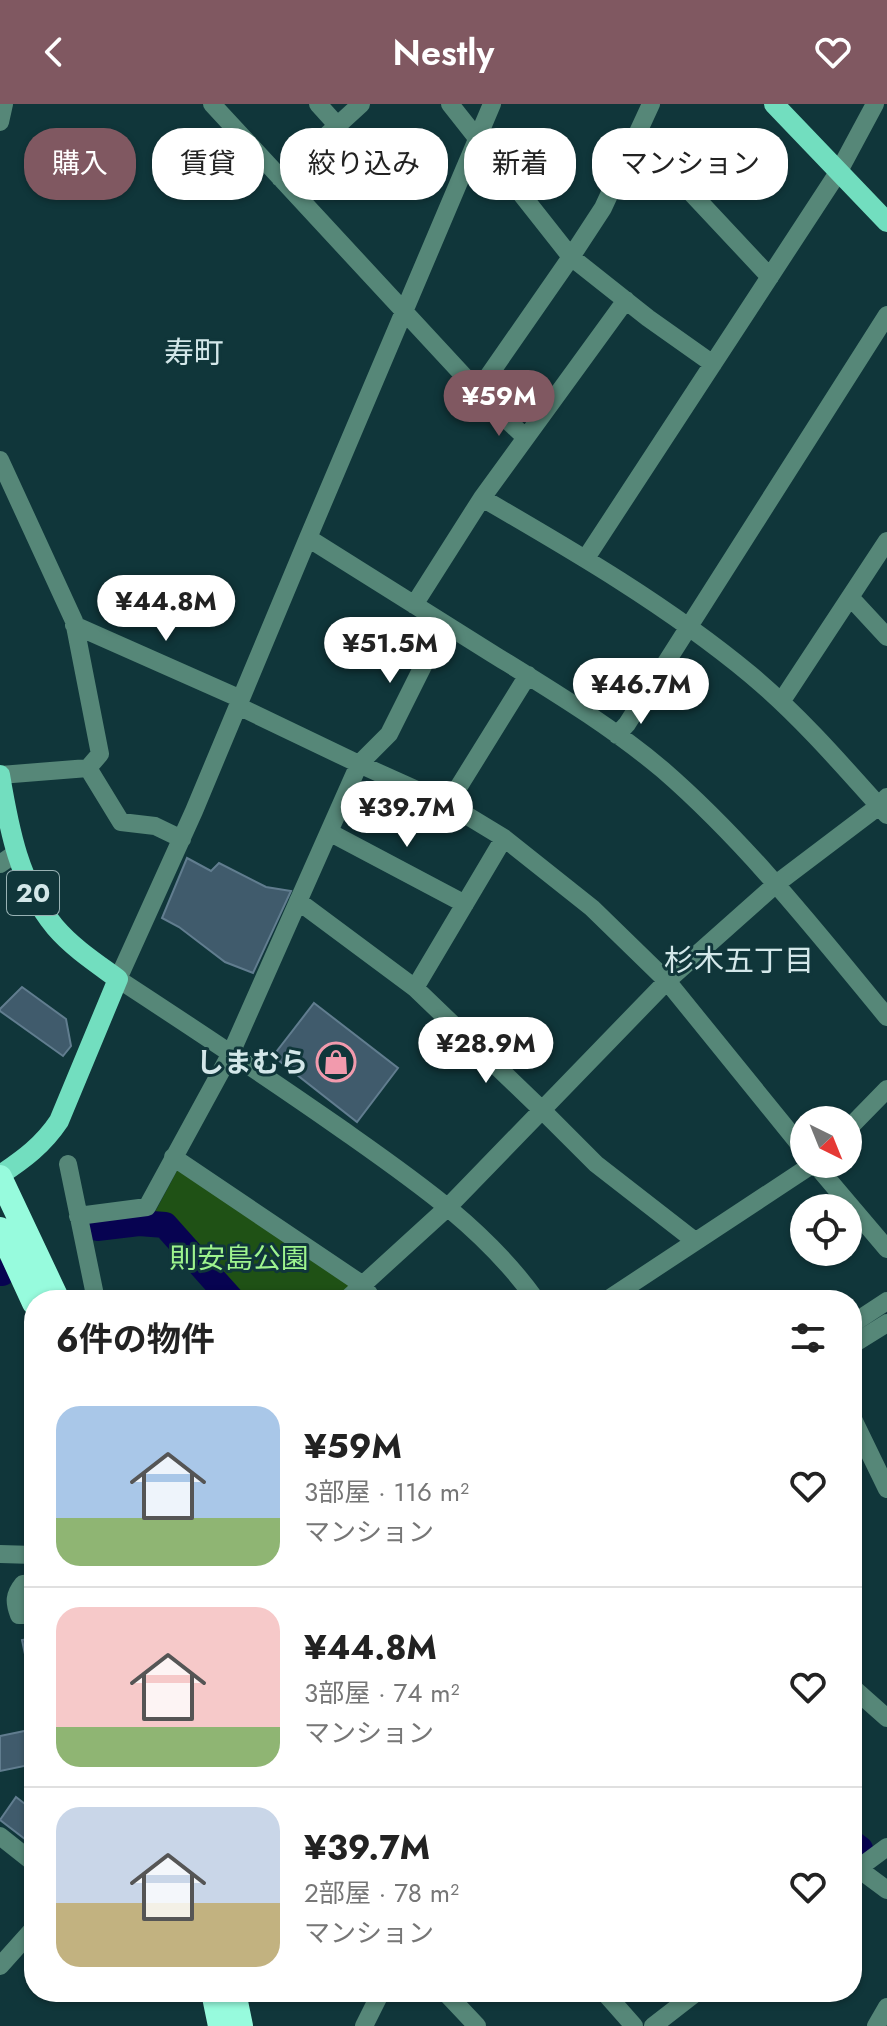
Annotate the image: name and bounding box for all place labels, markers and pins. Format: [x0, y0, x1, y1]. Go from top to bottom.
pin: ¥59M [452, 370, 546, 438]
pin: ¥44.8M [101, 575, 231, 643]
pin: ¥51.5M [325, 617, 455, 685]
pin: ¥46.7M [576, 658, 706, 726]
pin: ¥39.7M [342, 781, 472, 849]
pin: ¥28.9M [421, 1017, 551, 1085]
shop icon: しまむら [315, 1041, 357, 1083]
place label: しまむら [196, 1042, 308, 1083]

